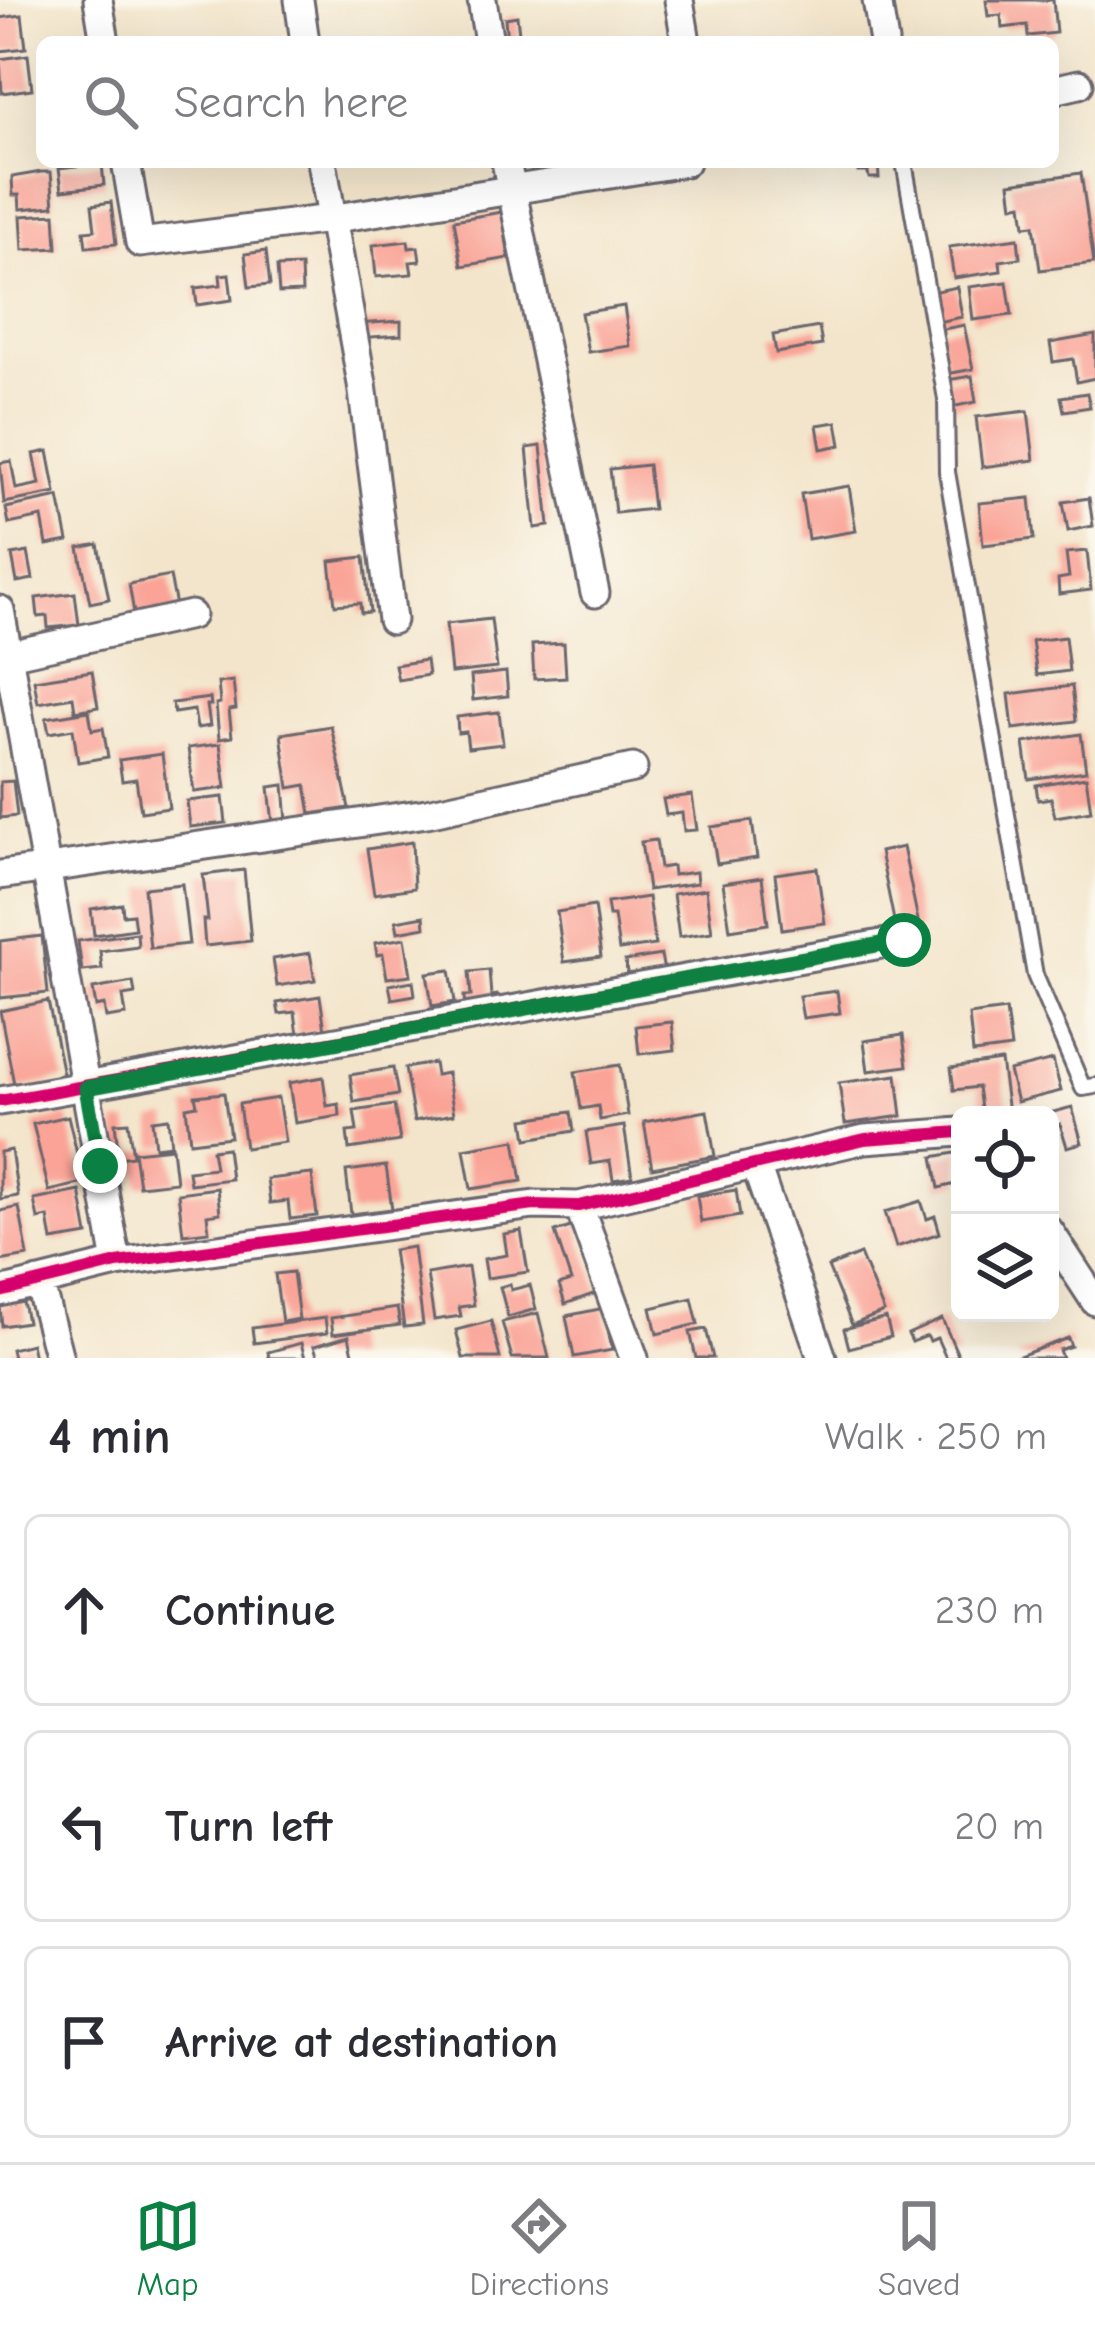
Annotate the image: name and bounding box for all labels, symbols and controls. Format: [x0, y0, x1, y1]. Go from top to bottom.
search box [36, 36, 1059, 168]
icon: search [78, 69, 144, 135]
text: Search here [174, 76, 408, 128]
route start [877, 913, 931, 967]
map controls [951, 1106, 1059, 1322]
button: locate [951, 1106, 1059, 1214]
route end [73, 1139, 127, 1193]
button: layers [951, 1214, 1059, 1322]
text: 4 min [48, 1407, 171, 1466]
text: Walk · 250 m [825, 1414, 1047, 1459]
icon: ahead [51, 1577, 117, 1643]
text: Continue [165, 1584, 335, 1636]
text: 230 m [935, 1588, 1044, 1633]
icon: left [51, 1793, 117, 1859]
text: Turn left [165, 1800, 332, 1852]
text: 20 m [955, 1804, 1044, 1849]
icon: arrive [51, 2009, 117, 2075]
text: Arrive at destination [165, 2016, 558, 2068]
tab: Map [135, 2193, 201, 2303]
tab: Directions [470, 2193, 609, 2303]
tab: Saved [878, 2193, 960, 2303]

